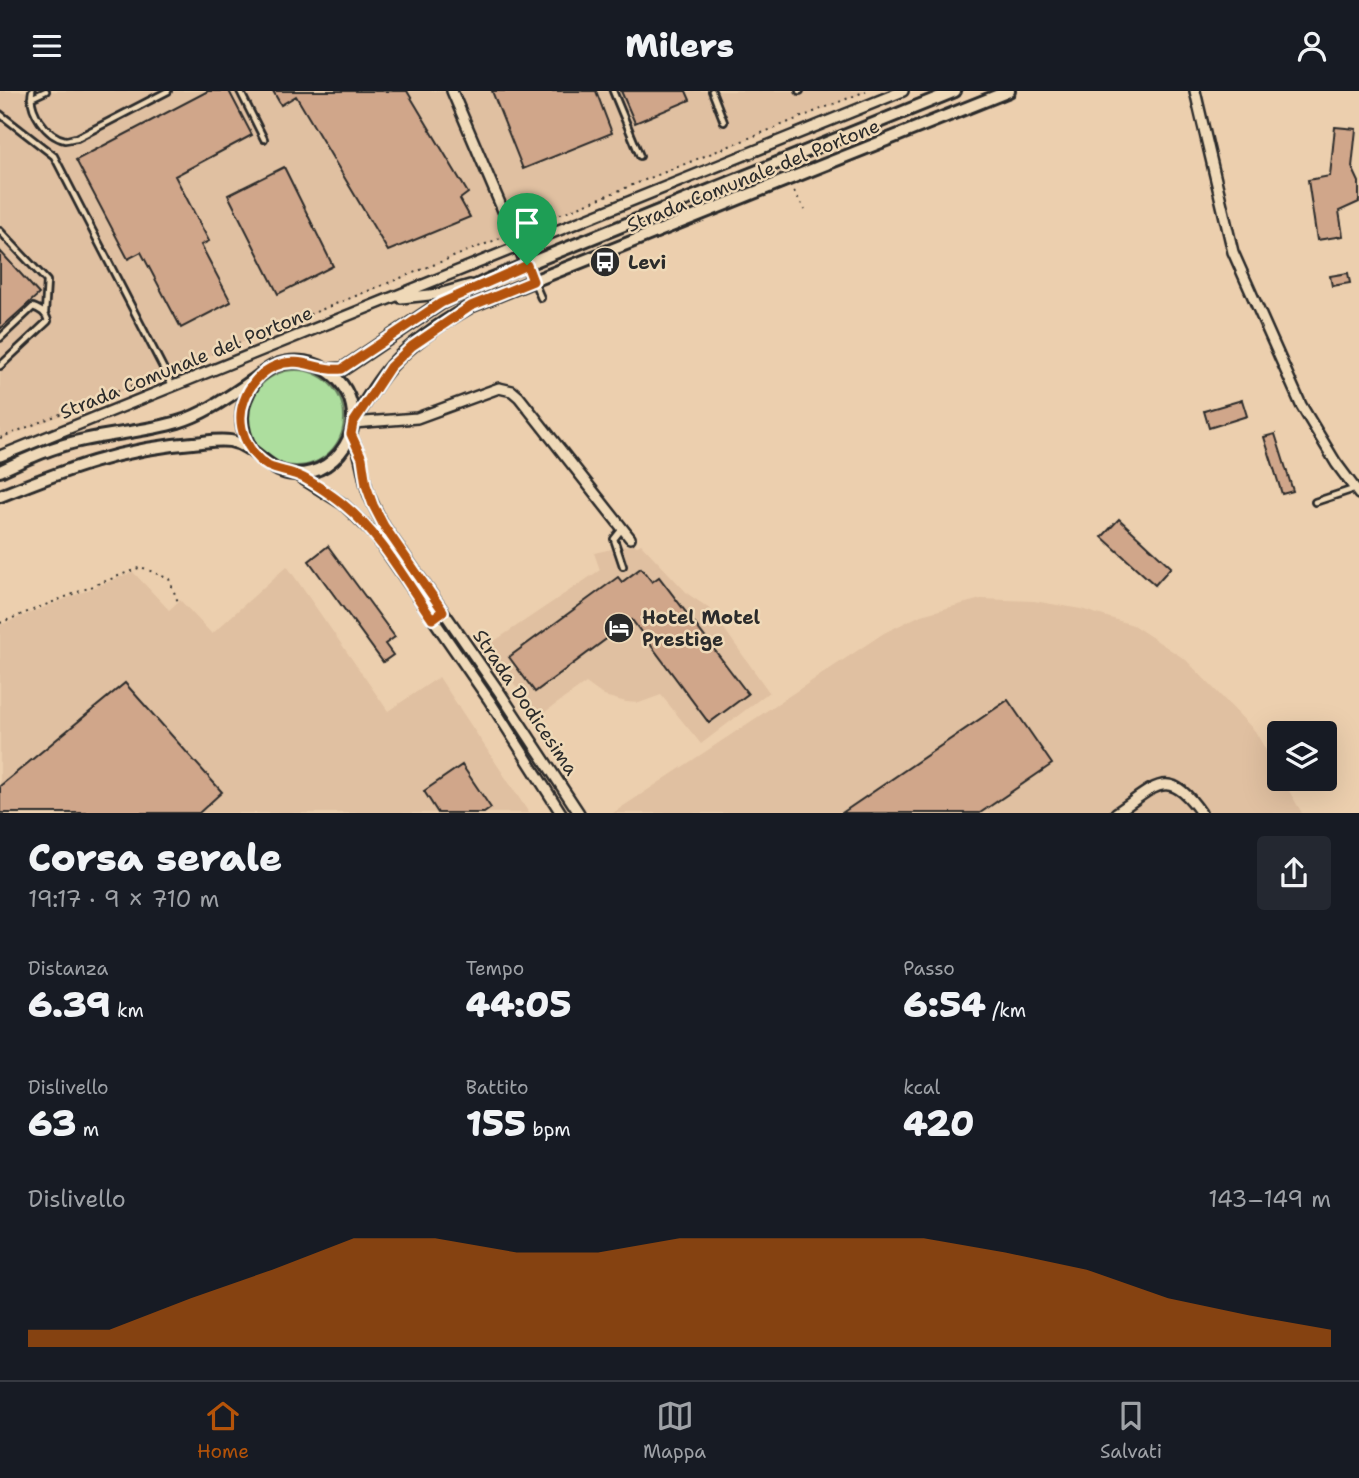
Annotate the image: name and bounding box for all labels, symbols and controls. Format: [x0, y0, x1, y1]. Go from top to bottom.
text: Milers [625, 24, 734, 67]
icon: menu [28, 27, 66, 65]
icon: person [1293, 27, 1331, 65]
street label: Strada Comunale del Portone [623, 113, 883, 238]
pin [497, 193, 557, 265]
icon: arrive [508, 204, 546, 242]
bus stop icon: Levi [588, 245, 622, 279]
place label: Levi [628, 250, 666, 275]
street label: Strada Comunale del Portone [56, 300, 316, 425]
place label: Hotel Motel Prestige [642, 605, 761, 652]
hotel icon: Hotel Motel Prestige [602, 611, 636, 645]
street label: Strada Dodicesima [467, 624, 584, 780]
map controls [1267, 721, 1337, 791]
button: layers [1267, 721, 1337, 791]
text: Corsa serale [28, 832, 282, 883]
button: share [1257, 836, 1331, 910]
text: 19:17 · 9 × 710 m [28, 884, 219, 914]
text: Distanza [28, 956, 108, 981]
text: Tempo [466, 956, 524, 981]
text: Passo [903, 956, 955, 981]
text: 6.39 [28, 981, 111, 1028]
text: 44:05 [466, 981, 572, 1028]
text: 6:54 [903, 981, 986, 1028]
text: km [111, 998, 144, 1023]
text: /km [986, 998, 1026, 1023]
text: Dislivello [28, 1075, 109, 1100]
text: Battito [466, 1075, 528, 1100]
text: kcal [903, 1075, 940, 1100]
text: 63 [28, 1100, 76, 1147]
text: 155 [466, 1100, 526, 1147]
text: 420 [903, 1100, 975, 1147]
text: m [76, 1117, 99, 1142]
text: bpm [526, 1117, 571, 1142]
text: Dislivello [28, 1184, 126, 1214]
text: 143–149 m [1208, 1184, 1331, 1214]
tab: Home [197, 1397, 249, 1464]
tab: Mappa [643, 1397, 706, 1464]
tab: Salvati [1100, 1397, 1162, 1464]

